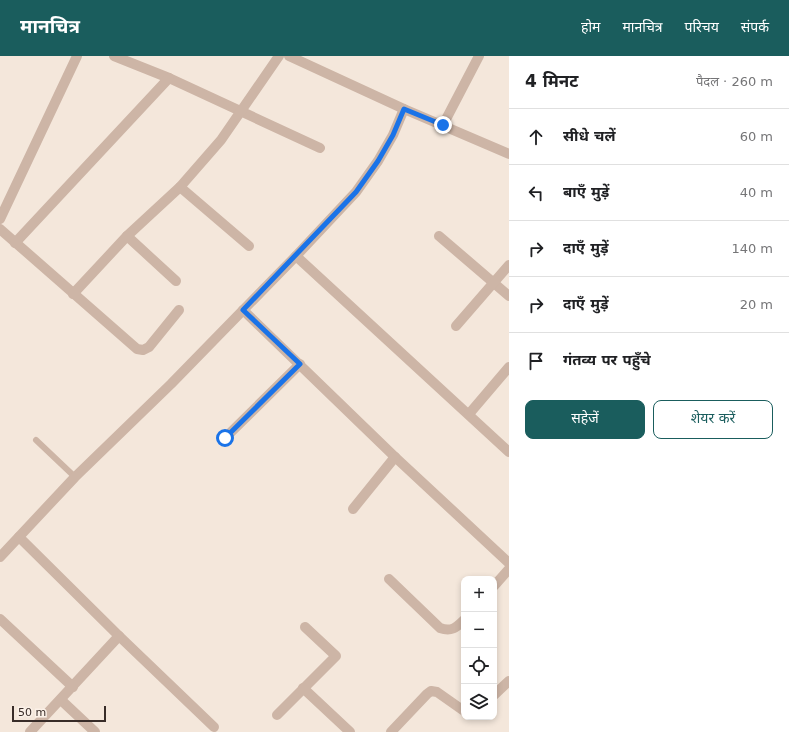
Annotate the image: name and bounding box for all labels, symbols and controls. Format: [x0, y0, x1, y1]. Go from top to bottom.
text: मानचित्र [20, 15, 80, 37]
text: होम [581, 19, 600, 35]
text: मानचित्र [622, 19, 663, 35]
text: परिचय [685, 19, 719, 35]
text: संपर्क [741, 19, 769, 35]
text: 4 मिनट [525, 71, 578, 91]
text: पैदल · 260 m [696, 74, 773, 89]
route end [434, 116, 452, 134]
icon: ahead [525, 126, 547, 148]
text: सीधे चलें [563, 127, 616, 145]
text: 60 m [740, 129, 773, 144]
icon: left [525, 182, 547, 204]
text: बाएँ मुड़ें [563, 183, 609, 201]
text: 40 m [740, 185, 773, 200]
icon: right [525, 238, 547, 260]
text: दाएँ मुड़ें [563, 239, 609, 257]
text: 140 m [731, 241, 773, 256]
icon: right [525, 294, 547, 316]
text: दाएँ मुड़ें [563, 295, 609, 313]
text: 20 m [740, 297, 773, 312]
icon: arrive [525, 350, 547, 372]
text: गंतव्य पर पहुँचे [563, 351, 651, 369]
button: सहेजें [525, 400, 645, 439]
button: शेयर करें [653, 400, 773, 439]
route start [216, 429, 234, 447]
map controls [461, 576, 497, 720]
button: + [461, 576, 497, 612]
button: − [461, 612, 497, 648]
button: locate [461, 648, 497, 684]
button: layers [461, 684, 497, 720]
scale bar [12, 704, 106, 723]
text: 50 m [18, 706, 46, 719]

